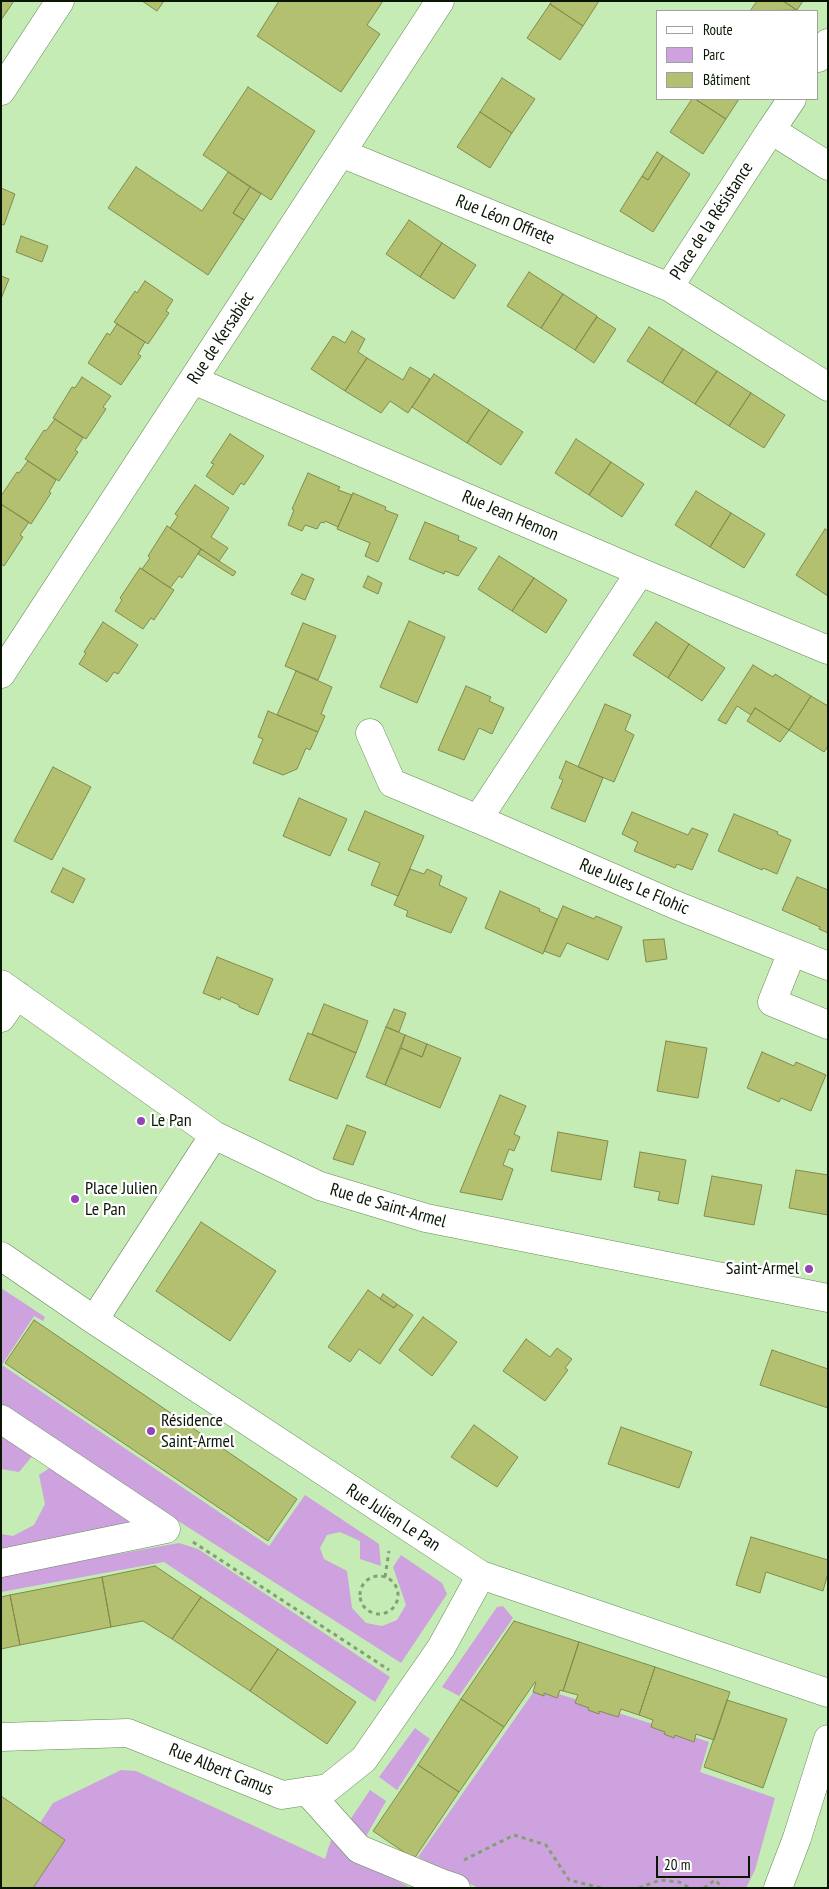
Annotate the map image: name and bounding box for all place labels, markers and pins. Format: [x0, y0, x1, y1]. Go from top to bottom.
place label: Le Pan [151, 1110, 192, 1132]
marker: Le Pan [135, 1115, 147, 1127]
place label: Place Julien Le Pan [85, 1178, 157, 1220]
marker: Place Julien Le Pan [69, 1193, 81, 1205]
place label: Saint-Armel [726, 1258, 799, 1280]
marker: Saint-Armel [803, 1263, 815, 1275]
place label: Résidence Saint-Armel [161, 1410, 234, 1452]
marker: Résidence Saint-Armel [145, 1425, 157, 1437]

